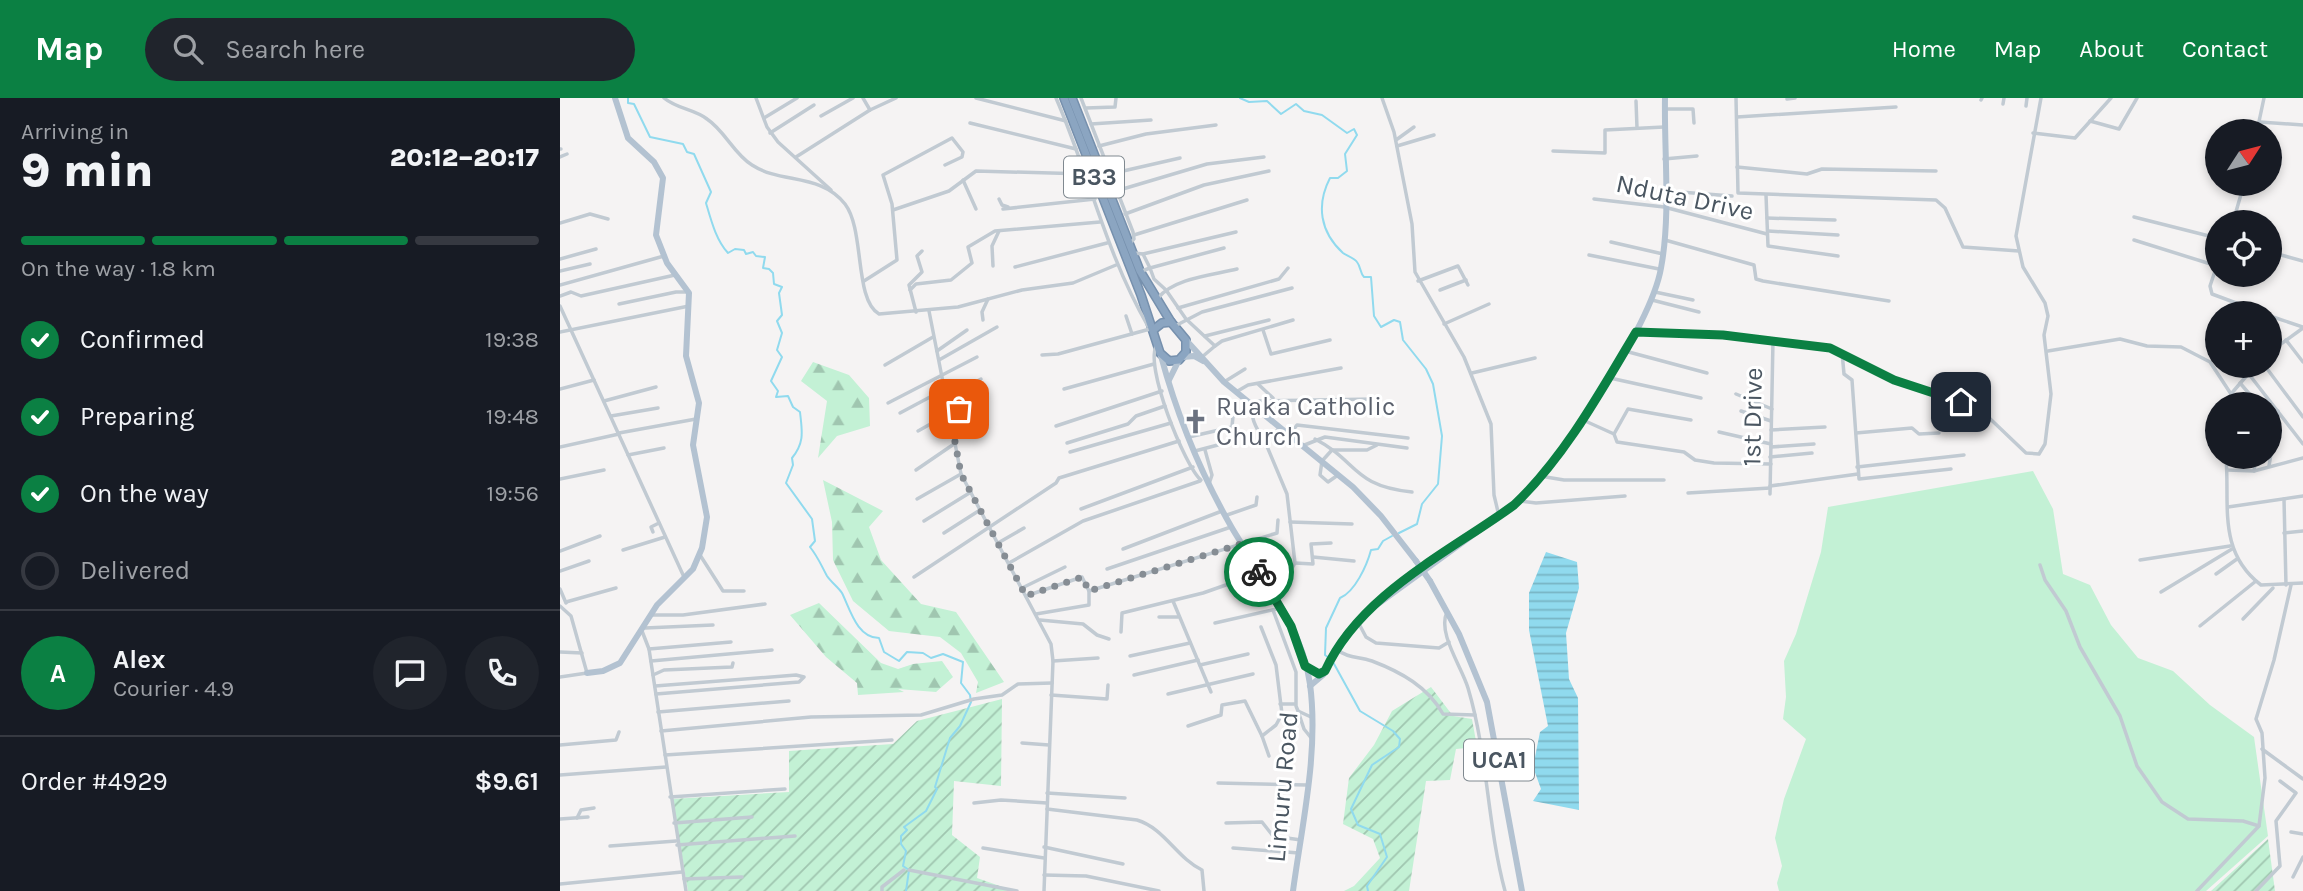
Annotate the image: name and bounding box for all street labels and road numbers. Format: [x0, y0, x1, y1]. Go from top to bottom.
road number: B33 [1064, 156, 1124, 198]
street label: Nduta Drive [1613, 168, 1757, 227]
street label: 1st Drive [1736, 367, 1769, 467]
street label: Limuru Road [1260, 710, 1305, 864]
road number: UCA1 [1464, 740, 1534, 780]

